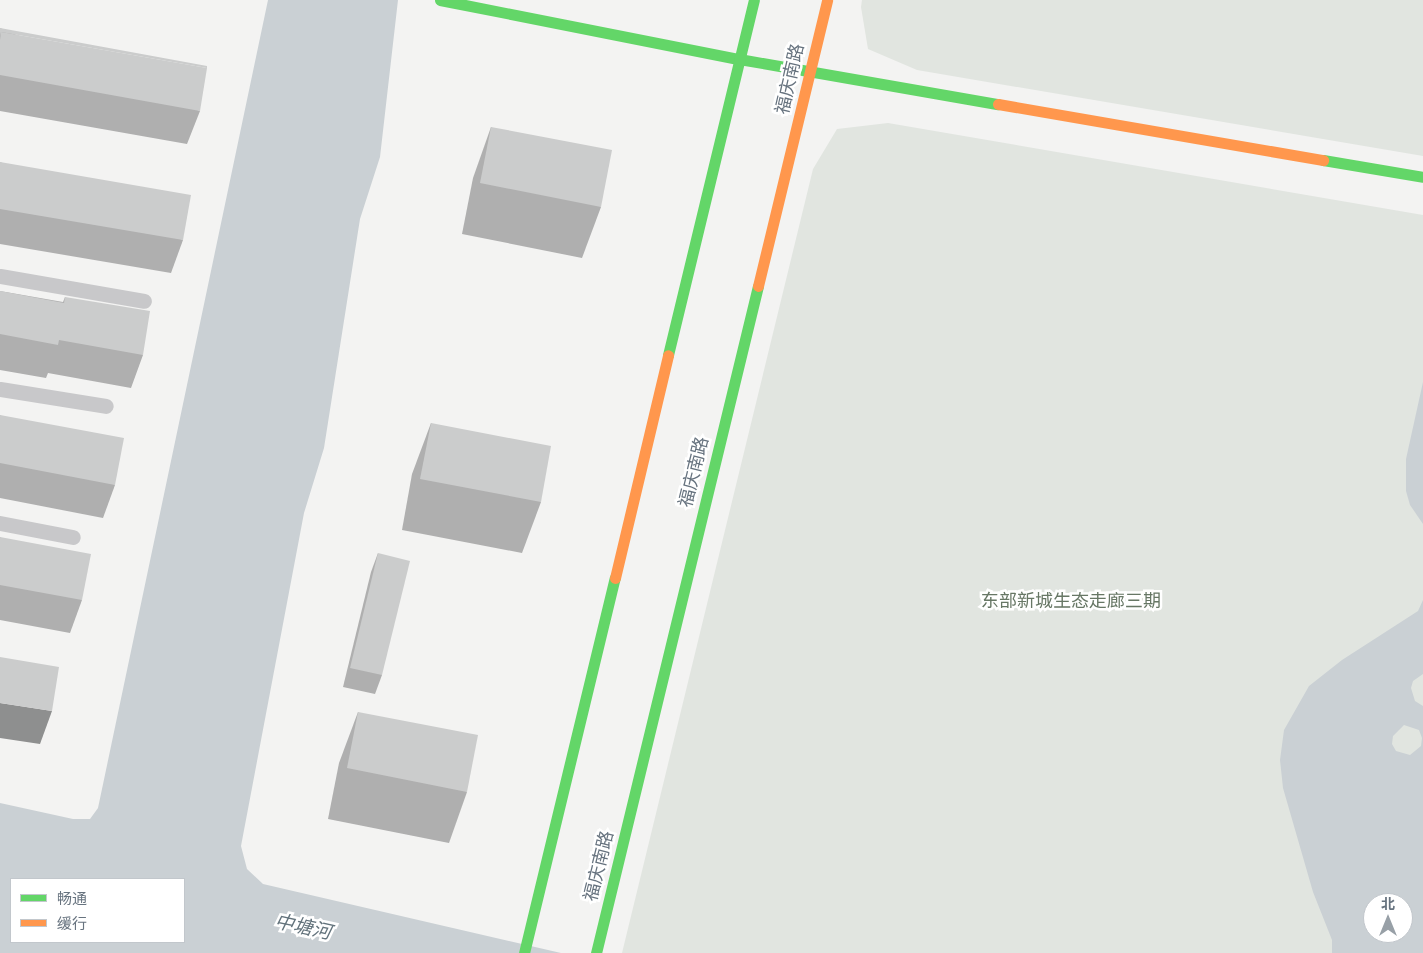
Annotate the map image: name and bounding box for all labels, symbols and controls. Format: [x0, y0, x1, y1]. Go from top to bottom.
street label: 福庆南路 [771, 41, 809, 117]
street label: 福庆南路 [675, 434, 713, 510]
park label: 东部新城生态走廊三期 [981, 590, 1161, 612]
street label: 福庆南路 [580, 828, 618, 904]
legend [10, 878, 185, 943]
text: 畅通 [57, 889, 87, 909]
north arrow [1363, 893, 1413, 943]
text: 北 [1381, 895, 1395, 913]
water label: 中塘河 [273, 910, 333, 944]
text: 缓行 [57, 914, 87, 934]

